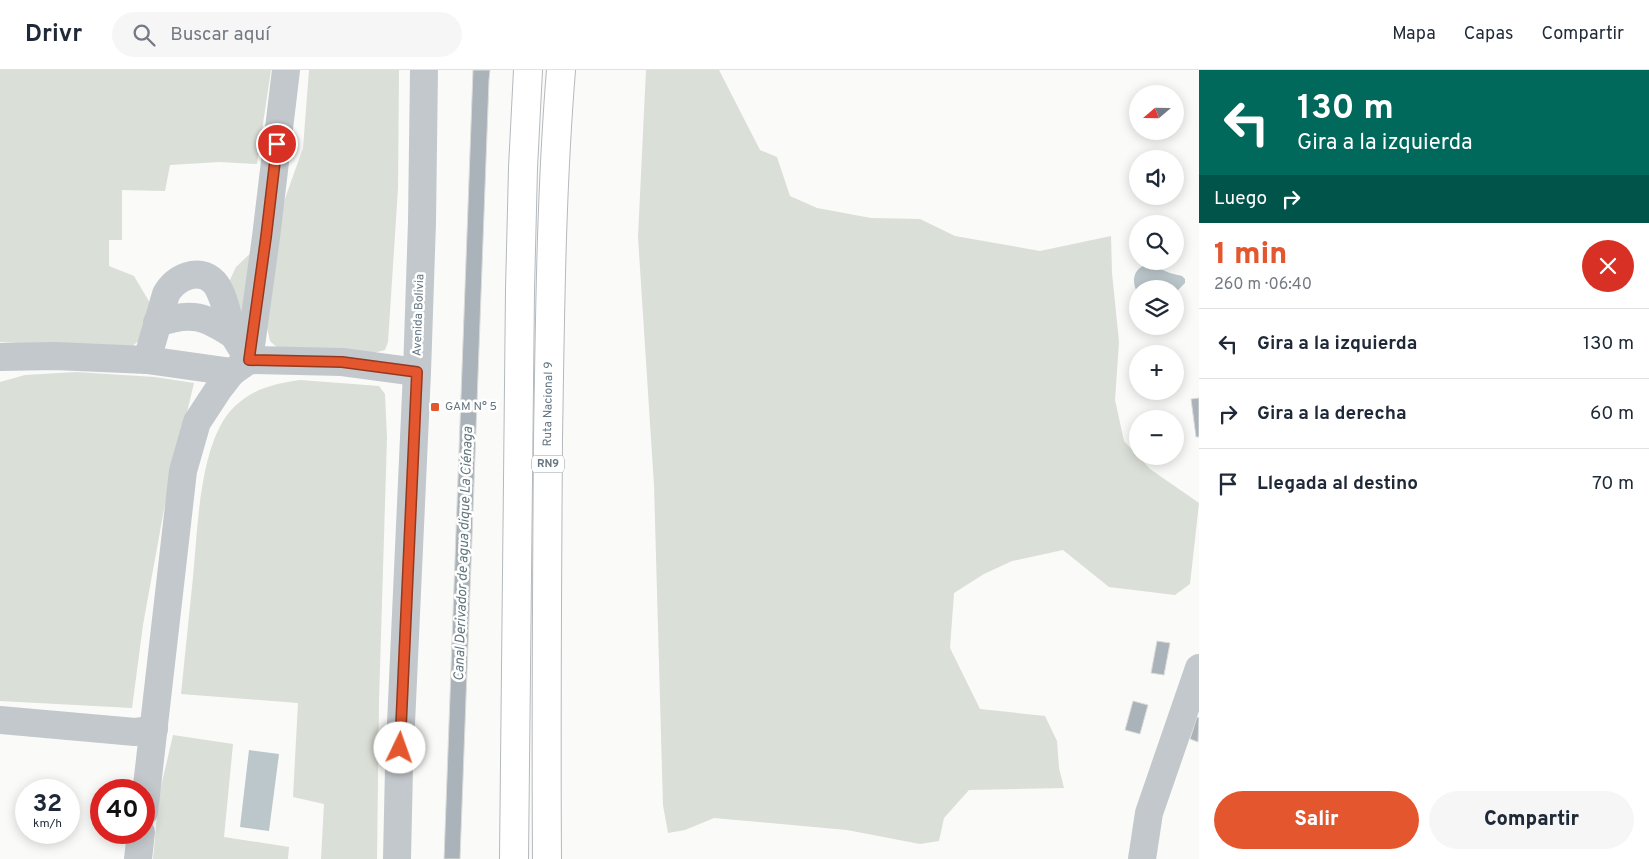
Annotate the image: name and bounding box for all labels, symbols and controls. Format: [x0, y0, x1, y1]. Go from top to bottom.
search box [112, 12, 462, 57]
text: Drivr [25, 20, 82, 50]
icon: search [130, 21, 158, 49]
text: Buscar aquí [170, 23, 270, 47]
text: Mapa [1392, 23, 1436, 46]
text: Capas [1464, 23, 1513, 46]
text: Compartir [1541, 23, 1624, 46]
north arrow [1129, 85, 1184, 140]
map controls [1129, 85, 1184, 465]
text: 130 m [1297, 87, 1394, 131]
icon: left [1214, 90, 1279, 155]
pin [256, 123, 298, 165]
icon: arrive [263, 130, 291, 158]
text: Gira a la izquierda [1297, 130, 1473, 157]
button: sound [1129, 150, 1184, 205]
icon: right [1277, 185, 1305, 213]
text: Luego [1214, 187, 1267, 211]
button: search [1129, 215, 1184, 270]
text: 1 min [1214, 237, 1287, 274]
button: close [1582, 240, 1634, 292]
street label: Avenida Bolivia [410, 274, 428, 356]
text: 260 m · 06:40 [1214, 275, 1312, 295]
button: layers [1129, 280, 1184, 335]
icon: left [1214, 330, 1242, 358]
text: Gira a la izquierda [1257, 332, 1417, 356]
text: 130 m [1583, 332, 1634, 356]
button: + [1129, 345, 1184, 400]
street label: Ruta Nacional 9 [540, 361, 557, 446]
place label: GAM N° 5 [445, 399, 497, 415]
icon: right [1214, 400, 1242, 428]
marker: GAM N° 5 [429, 401, 441, 413]
text: Gira a la derecha [1257, 402, 1407, 426]
text: 60 m [1590, 402, 1634, 426]
button: − [1129, 410, 1184, 465]
water label: Canal Derivador de agua dique La Ciénaga [451, 426, 477, 682]
road number: RN9 [532, 456, 564, 472]
icon: arrive [1214, 470, 1242, 498]
text: Llegada al destino [1257, 472, 1418, 496]
text: 70 m [1592, 472, 1634, 496]
position arrow [373, 721, 425, 773]
speed limit sign: 40 [90, 779, 155, 844]
text: 32 [33, 789, 62, 821]
button: Salir [1214, 791, 1419, 849]
button: Compartir [1429, 791, 1634, 849]
text: km/h [33, 816, 62, 832]

